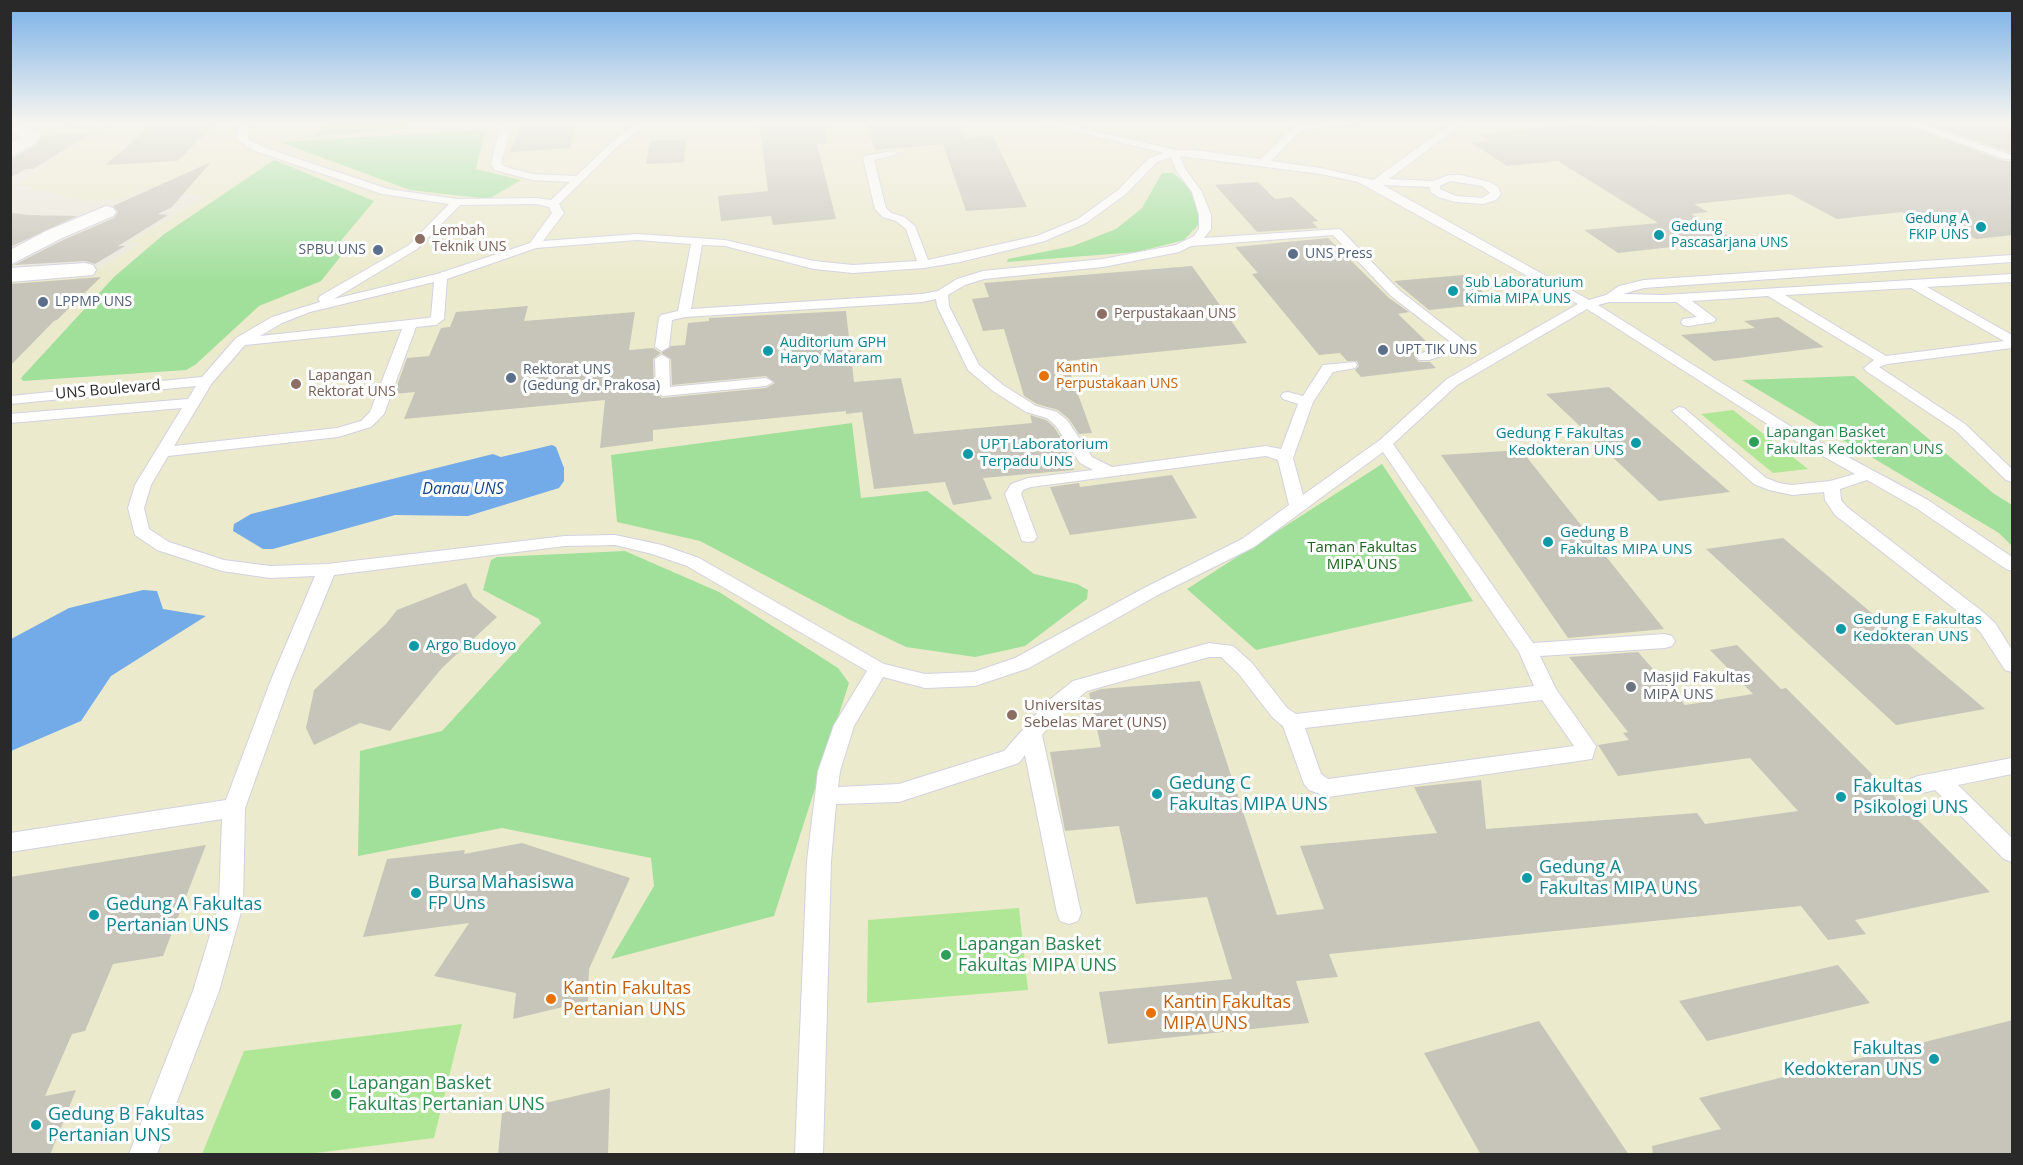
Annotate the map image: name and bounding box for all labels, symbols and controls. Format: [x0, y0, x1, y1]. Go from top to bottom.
place label: Gedung A FKIP UNS [1905, 211, 1969, 244]
place label: Gedung Pascasarjana UNS [1671, 219, 1788, 252]
marker: Gedung A FKIP UNS [1974, 220, 1988, 234]
place label: Lembah Teknik UNS [432, 223, 506, 256]
marker: Gedung Pascasarjana UNS [1652, 228, 1666, 242]
marker: Lembah Teknik UNS [413, 232, 427, 246]
place label: SPBU UNS [299, 242, 366, 258]
marker: SPBU UNS [371, 243, 385, 257]
place label: UNS Press [1305, 246, 1372, 262]
marker: UNS Press [1286, 247, 1300, 261]
place label: Sub Laboraturium Kimia MIPA UNS [1465, 275, 1583, 308]
marker: Sub Laboraturium Kimia MIPA UNS [1446, 284, 1460, 298]
place label: LPPMP UNS [55, 294, 132, 310]
marker: LPPMP UNS [36, 295, 50, 309]
place label: Perpustakaan UNS [1114, 306, 1236, 322]
marker: Perpustakaan UNS [1095, 307, 1109, 321]
place label: Auditorium GPH Haryo Mataram [780, 335, 886, 368]
place label: UPT TIK UNS [1395, 342, 1477, 358]
marker: UPT TIK UNS [1376, 343, 1390, 357]
marker: Auditorium GPH Haryo Mataram [761, 344, 775, 358]
place label: Kantin Perpustakaan UNS [1056, 360, 1178, 392]
place label: Rektorat UNS (Gedung dr. Prakosa) [523, 362, 660, 394]
place label: Lapangan Rektorat UNS [308, 368, 396, 400]
marker: Kantin Perpustakaan UNS [1037, 369, 1051, 383]
marker: Rektorat UNS (Gedung dr. Prakosa) [504, 371, 518, 385]
street label: UNS Boulevard [55, 376, 161, 404]
marker: Lapangan Rektorat UNS [289, 377, 303, 391]
place label: Lapangan Basket Fakultas Kedokteran UNS [1766, 424, 1943, 459]
place label: Gedung F Fakultas Kedokteran UNS [1496, 425, 1624, 460]
marker: Lapangan Basket Fakultas Kedokteran UNS [1747, 435, 1761, 449]
place label: UPT Laboratorium Terpadu UNS [980, 436, 1108, 471]
marker: Gedung F Fakultas Kedokteran UNS [1629, 436, 1643, 450]
marker: UPT Laboratorium Terpadu UNS [961, 447, 975, 461]
water label: Danau UNS [422, 479, 504, 499]
place label: Gedung B Fakultas MIPA UNS [1560, 524, 1692, 559]
marker: Gedung B Fakultas MIPA UNS [1541, 535, 1555, 549]
park label: Taman Fakultas MIPA UNS [1307, 539, 1417, 574]
place label: Gedung E Fakultas Kedokteran UNS [1853, 611, 1982, 646]
marker: Gedung E Fakultas Kedokteran UNS [1834, 622, 1848, 636]
place label: Argo Budoyo [426, 637, 516, 655]
marker: Argo Budoyo [407, 639, 421, 653]
place label: Masjid Fakultas MIPA UNS [1643, 669, 1750, 704]
marker: Masjid Fakultas MIPA UNS [1624, 680, 1638, 694]
place label: Universitas Sebelas Maret (UNS) [1024, 697, 1166, 732]
marker: Universitas Sebelas Maret (UNS) [1005, 708, 1019, 722]
place label: Gedung C Fakultas MIPA UNS [1169, 773, 1328, 816]
place label: Fakultas Psikologi UNS [1853, 776, 1968, 818]
marker: Gedung C Fakultas MIPA UNS [1150, 787, 1164, 801]
marker: Fakultas Psikologi UNS [1834, 790, 1848, 804]
place label: Gedung A Fakultas MIPA UNS [1539, 857, 1698, 900]
marker: Gedung A Fakultas MIPA UNS [1520, 871, 1534, 885]
place label: Bursa Mahasiswa FP Uns [428, 872, 574, 914]
marker: Bursa Mahasiswa FP Uns [409, 886, 423, 900]
place label: Gedung A Fakultas Pertanian UNS [106, 894, 262, 936]
marker: Gedung A Fakultas Pertanian UNS [87, 908, 101, 922]
place label: Lapangan Basket Fakultas MIPA UNS [958, 934, 1117, 976]
marker: Lapangan Basket Fakultas MIPA UNS [939, 948, 953, 962]
place label: Kantin Fakultas Pertanian UNS [563, 978, 691, 1020]
marker: Kantin Fakultas Pertanian UNS [544, 992, 558, 1006]
place label: Kantin Fakultas MIPA UNS [1163, 992, 1291, 1034]
marker: Kantin Fakultas MIPA UNS [1144, 1006, 1158, 1020]
place label: Fakultas Kedokteran UNS [1783, 1038, 1922, 1080]
marker: Fakultas Kedokteran UNS [1927, 1052, 1941, 1066]
place label: Lapangan Basket Fakultas Pertanian UNS [348, 1073, 545, 1116]
marker: Lapangan Basket Fakultas Pertanian UNS [329, 1087, 343, 1101]
place label: Gedung B Fakultas Pertanian UNS [48, 1104, 204, 1146]
marker: Gedung B Fakultas Pertanian UNS [29, 1118, 43, 1132]

